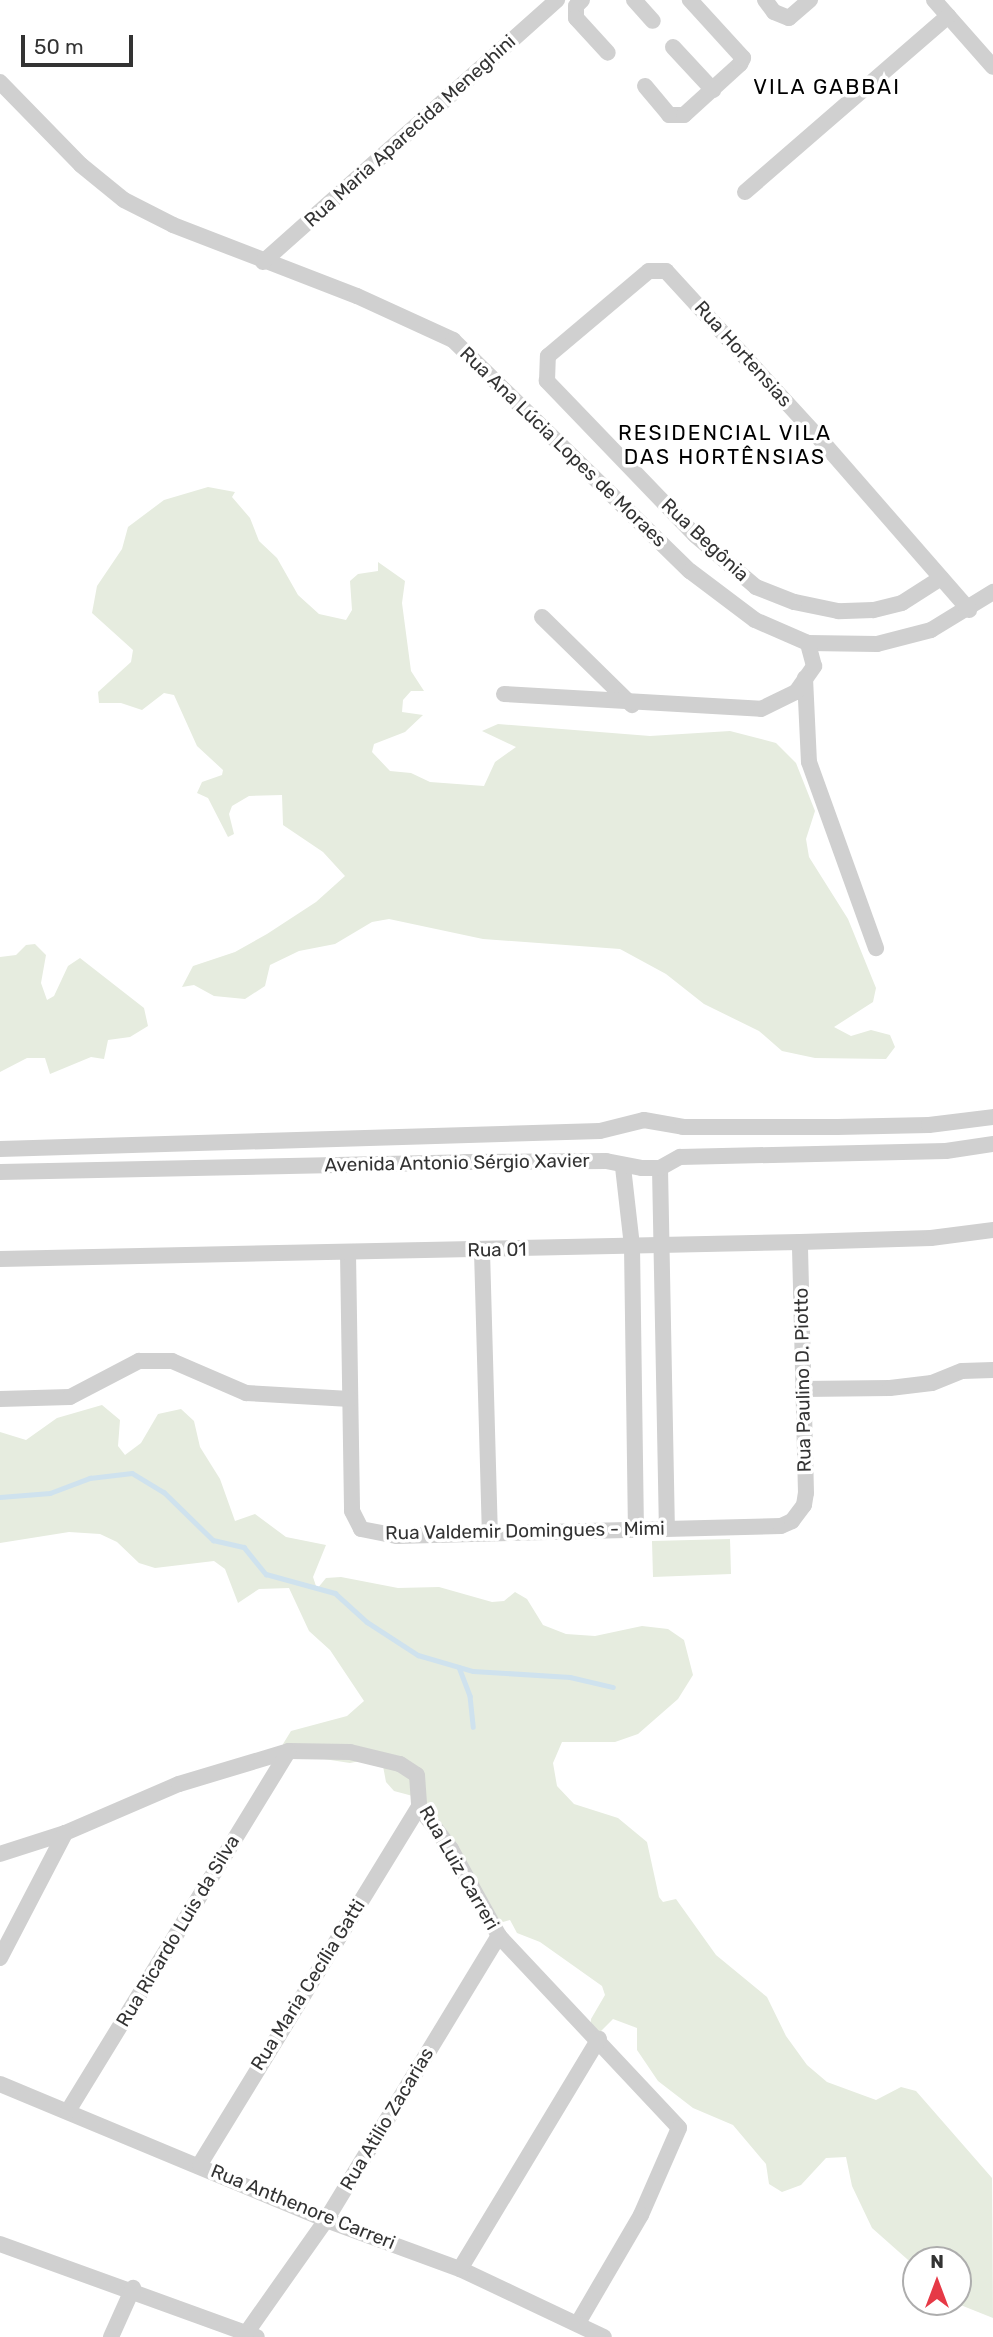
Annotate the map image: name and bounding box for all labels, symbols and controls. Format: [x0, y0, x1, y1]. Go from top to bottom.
scale bar [24, 21, 136, 65]
street label: Rua Maria Aparecida Meneghini [300, 30, 520, 232]
text: 50 m [34, 34, 84, 59]
district label: VILA GABBAI [754, 74, 900, 100]
street label: Rua Hortensias [689, 296, 797, 412]
street label: Rua Ana Lúcia Lopes de Moraes [455, 342, 671, 552]
district label: RESIDENCIAL VILA DAS HORTÊNSIAS [619, 420, 831, 470]
street label: Rua Begônia [657, 494, 753, 586]
street label: Avenida Antonio Sérgio Xavier [324, 1149, 590, 1177]
street label: Rua 01 [467, 1238, 527, 1262]
street label: Rua Paulino D. Piotto [790, 1287, 816, 1473]
street label: Rua Valdemir Domingues - Mimi [385, 1517, 665, 1545]
street label: Rua Luiz Carreri [414, 1802, 504, 1934]
street label: Rua Ricardo Luis da Silva [112, 1831, 244, 2031]
street label: Rua Maria Cecília Gatti [246, 1895, 370, 2075]
street label: Rua Atilio Zacarias [335, 2043, 439, 2195]
street label: Rua Anthenore Carreri [207, 2159, 399, 2255]
north arrow [902, 2246, 972, 2316]
text: N [930, 2250, 944, 2273]

